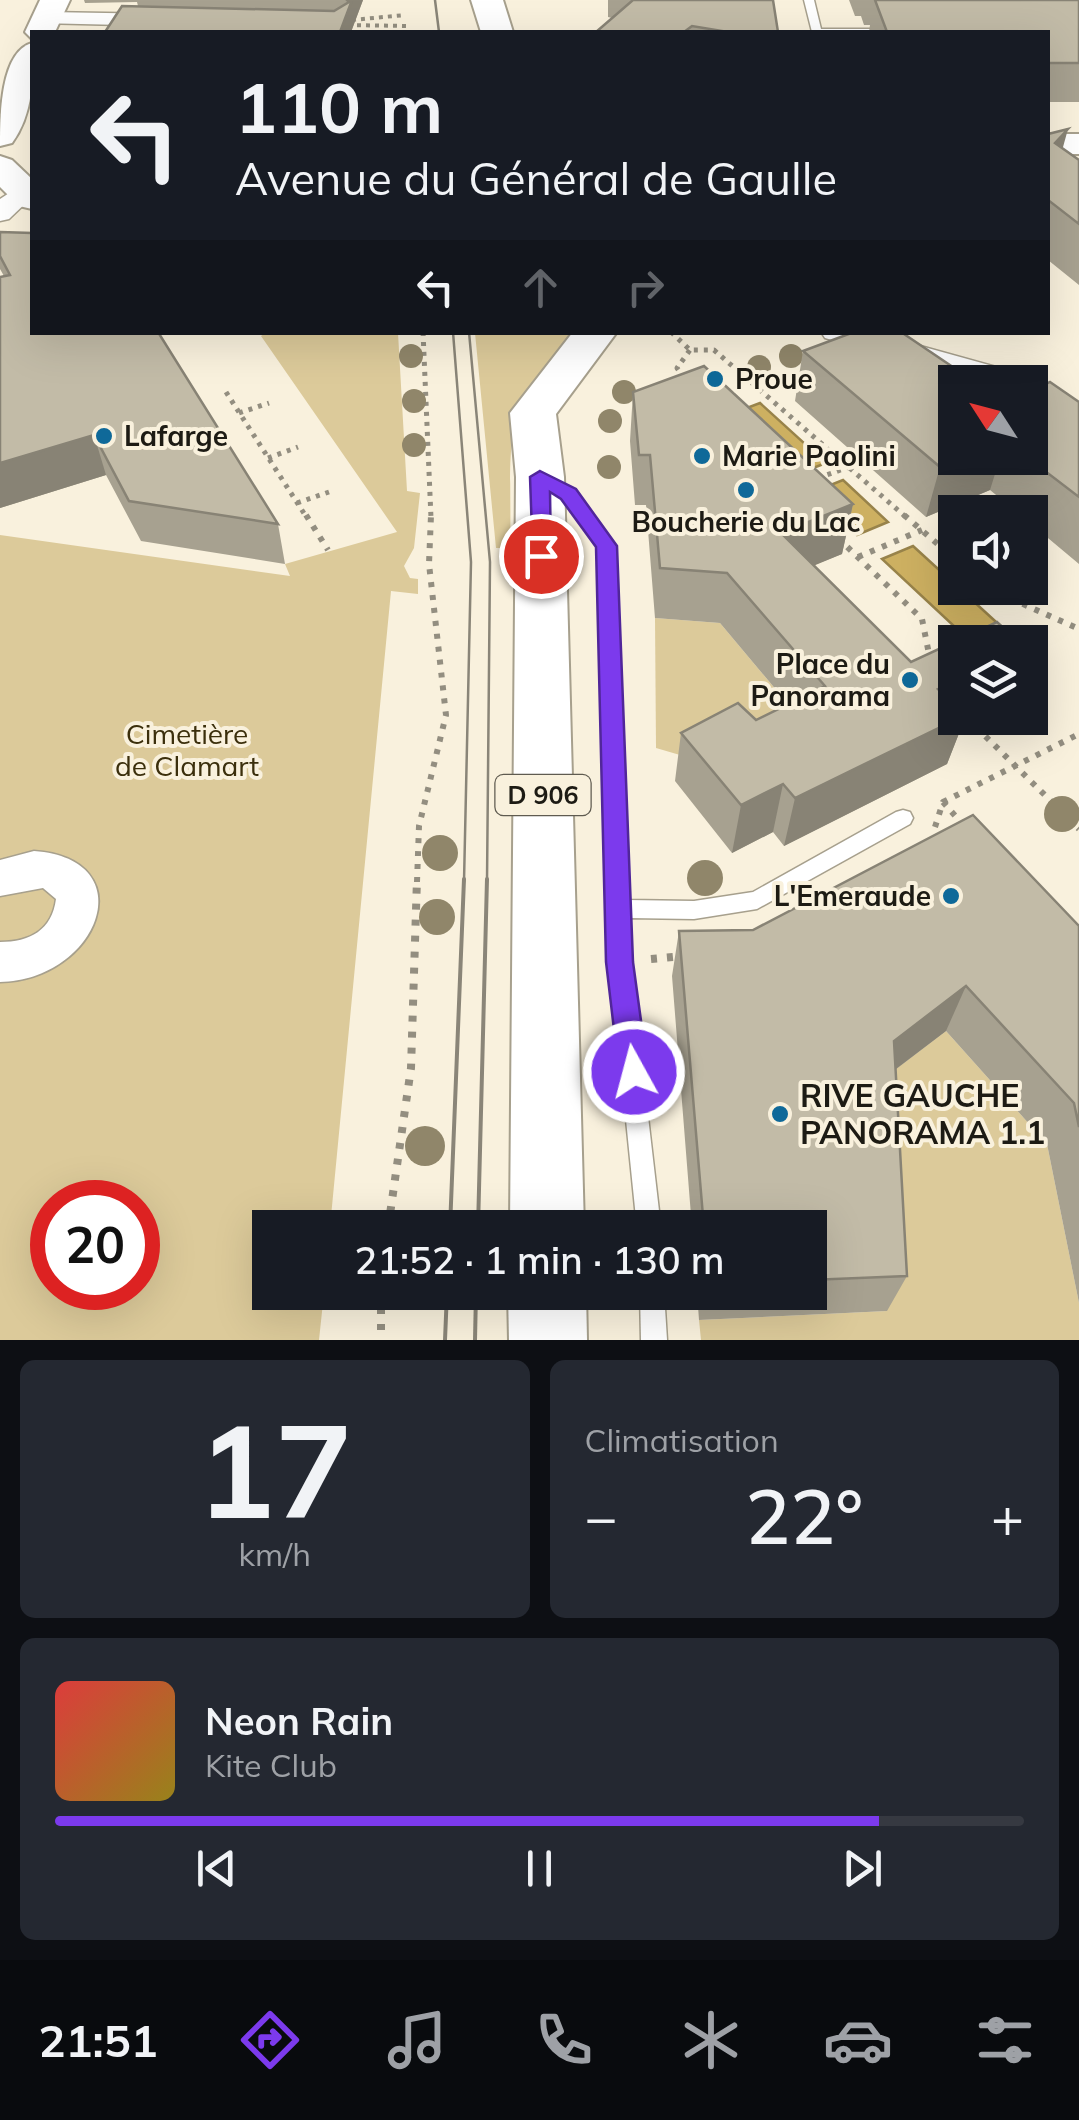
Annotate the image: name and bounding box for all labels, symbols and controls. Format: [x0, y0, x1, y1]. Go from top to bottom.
text: 110 m [235, 63, 443, 151]
icon: left [70, 70, 200, 200]
text: Avenue du Général de Gaulle [235, 150, 837, 206]
icon: left [408, 260, 463, 315]
icon: ahead [513, 260, 568, 315]
icon: right [618, 260, 673, 315]
place label: Proue [735, 361, 813, 396]
north arrow [938, 365, 1048, 475]
map controls [938, 365, 1048, 735]
marker: Proue [704, 368, 726, 390]
place label: Lafarge [124, 418, 228, 453]
marker: Lafarge [93, 425, 115, 447]
place label: Marie Paolini [722, 438, 896, 473]
marker: Marie Paolini [691, 445, 713, 467]
marker: Boucherie du Lac [735, 479, 757, 501]
button: sound [938, 495, 1048, 605]
place label: Boucherie du Lac [631, 504, 861, 539]
pin [499, 514, 584, 599]
icon: arrive [514, 529, 569, 584]
button: layers [938, 625, 1048, 735]
place label: Place du Panorama [750, 646, 890, 713]
marker: Place du Panorama [899, 669, 921, 691]
park label: Cimetière de Clamart [115, 716, 259, 783]
road number: D 906 [496, 775, 590, 815]
place label: L'Emeraude [774, 878, 931, 913]
marker: L'Emeraude [940, 885, 962, 907]
position arrow [582, 1020, 686, 1124]
place label: RIVE GAUCHE PANORAMA 1.1 [800, 1075, 1045, 1152]
marker: RIVE GAUCHE PANORAMA 1.1 [769, 1103, 791, 1125]
speed limit sign: 20 [30, 1180, 160, 1310]
text: 21:52 · 1 min · 130 m [354, 1236, 725, 1284]
text: 17 [197, 1387, 353, 1551]
text: Climatisation [585, 1420, 779, 1460]
text: 22° [745, 1469, 863, 1563]
text: − [585, 1482, 618, 1551]
text: + [991, 1482, 1024, 1551]
text: km/h [239, 1534, 311, 1574]
text: Neon Rain [205, 1697, 393, 1745]
text: Kite Club [205, 1745, 337, 1785]
icon: previous [189, 1841, 244, 1896]
icon: pause [512, 1841, 567, 1896]
icon: next [835, 1841, 890, 1896]
icon: directions [235, 2005, 305, 2075]
icon: music [382, 2005, 452, 2075]
icon: phone [529, 2005, 599, 2075]
icon: climate [676, 2005, 746, 2075]
icon: car [823, 2005, 893, 2075]
icon: filters [970, 2005, 1040, 2075]
text: 21:51 [39, 2012, 158, 2068]

